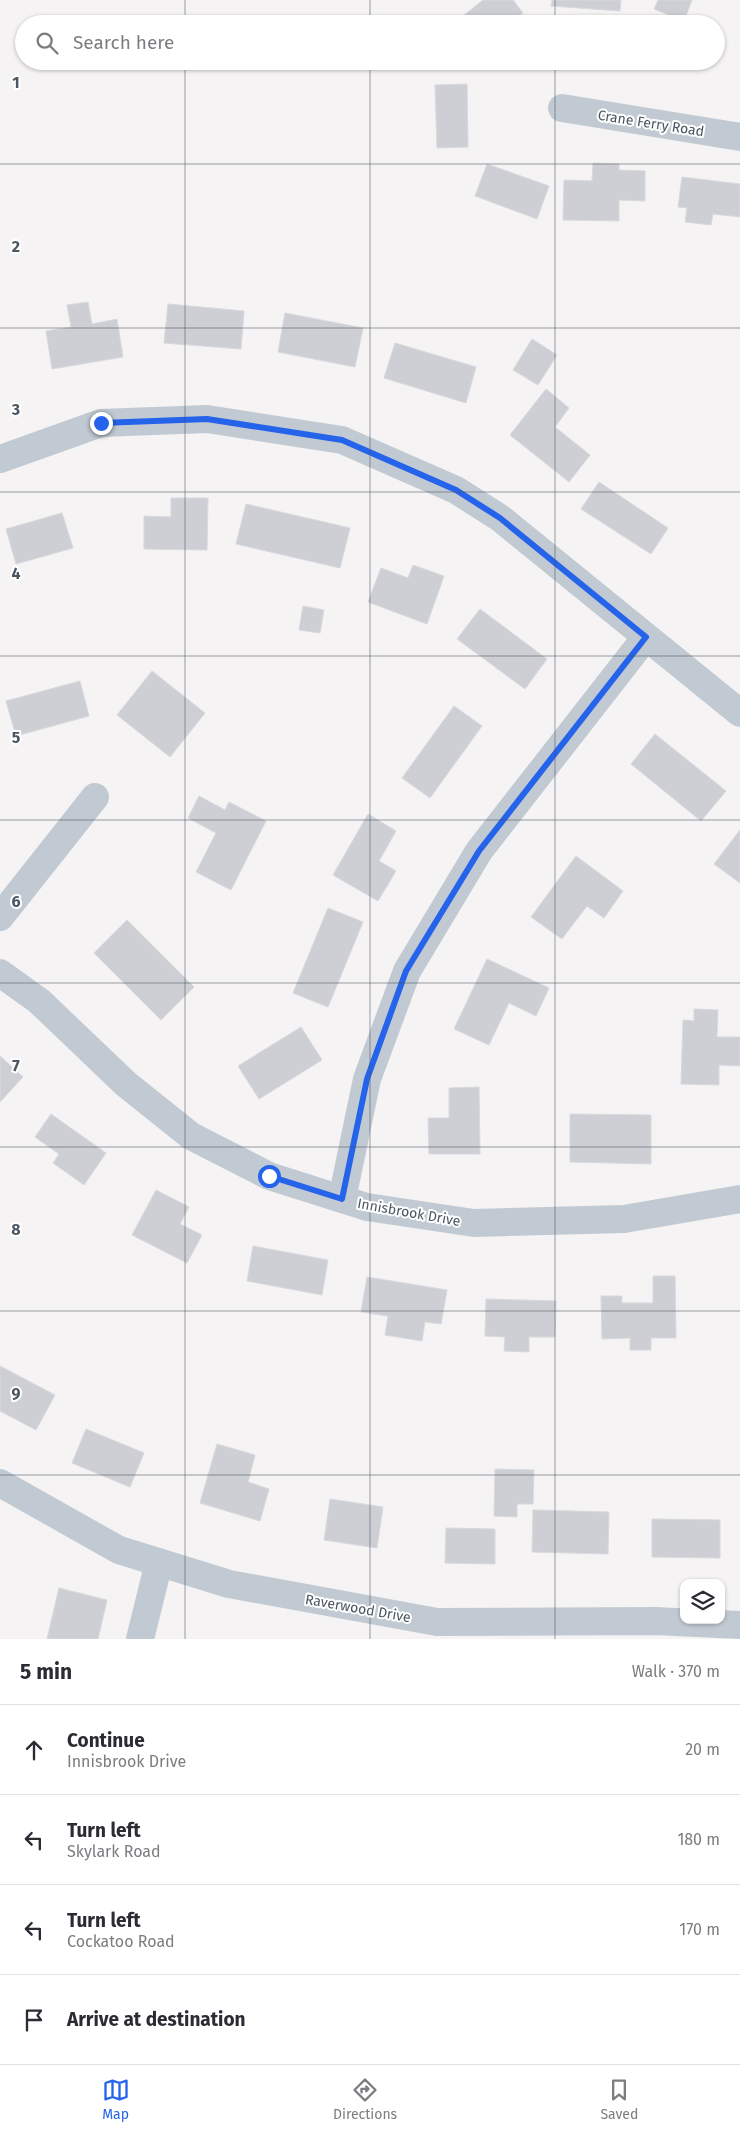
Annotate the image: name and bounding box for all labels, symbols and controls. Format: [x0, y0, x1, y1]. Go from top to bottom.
search box [15, 15, 725, 70]
icon: search [33, 29, 61, 57]
text: Search here [73, 31, 174, 54]
text: 1 [12, 73, 20, 92]
street label: Crane Ferry Road [597, 107, 705, 140]
text: 2 [12, 237, 20, 256]
text: 3 [11, 400, 20, 419]
route end [90, 412, 113, 435]
text: 4 [11, 564, 21, 583]
text: 5 [12, 728, 21, 747]
text: 6 [11, 892, 21, 911]
text: 7 [12, 1056, 20, 1075]
route start [258, 1165, 281, 1188]
street label: Innisbrook Drive [356, 1195, 462, 1230]
text: 8 [11, 1220, 21, 1239]
text: 9 [12, 1384, 21, 1403]
map controls [680, 1579, 725, 1624]
button: layers [680, 1579, 725, 1624]
street label: Raverwood Drive [304, 1591, 412, 1626]
text: 5 min [20, 1659, 72, 1685]
text: Walk · 370 m [632, 1662, 720, 1681]
text: Continue [67, 1729, 145, 1752]
icon: ahead [20, 1736, 48, 1764]
text: 20 m [685, 1740, 720, 1759]
text: Innisbrook Drive [67, 1752, 186, 1771]
text: Turn left [67, 1819, 141, 1842]
icon: left [20, 1826, 48, 1854]
text: 180 m [677, 1830, 720, 1849]
text: Skylark Road [67, 1842, 161, 1861]
text: Turn left [67, 1909, 141, 1932]
icon: left [20, 1916, 48, 1944]
text: 170 m [679, 1920, 720, 1939]
text: Cockatoo Road [67, 1932, 175, 1951]
icon: arrive [20, 2006, 48, 2034]
text: Arrive at destination [67, 2008, 246, 2031]
tab: Map [102, 2076, 130, 2123]
tab: Directions [333, 2076, 397, 2123]
tab: Saved [600, 2076, 638, 2123]

